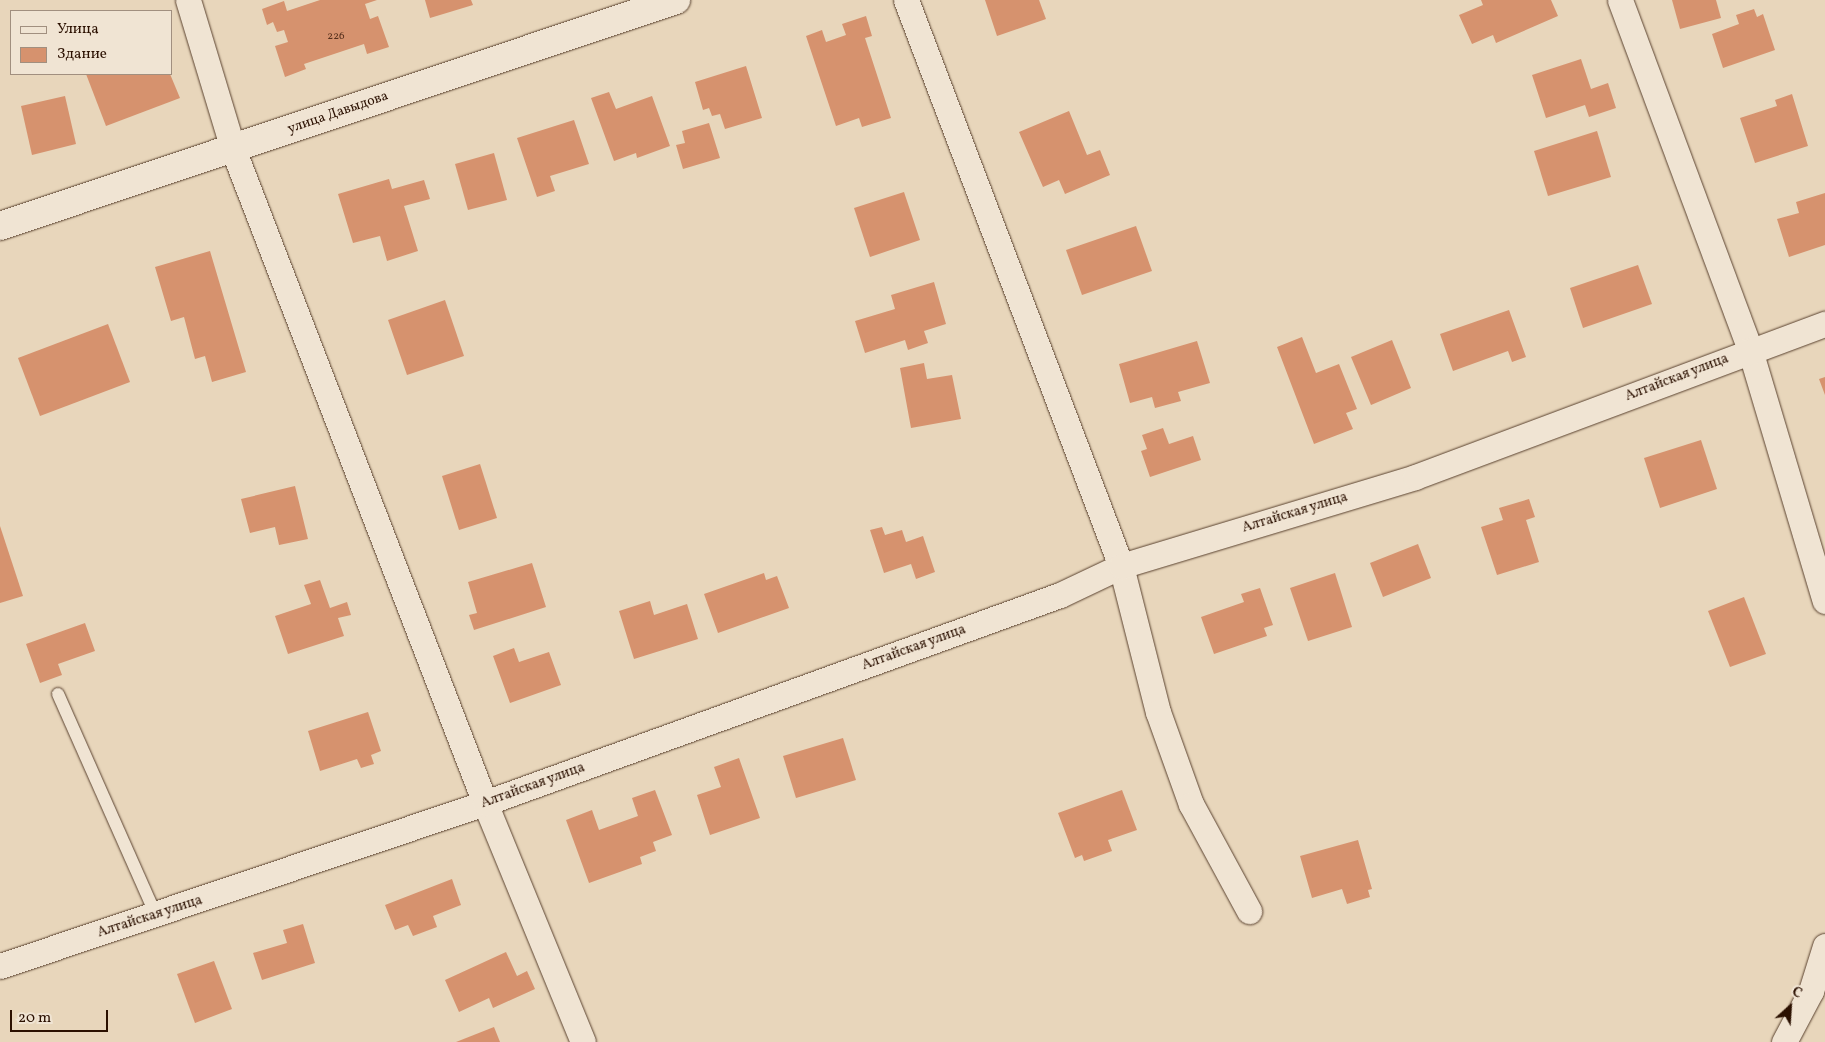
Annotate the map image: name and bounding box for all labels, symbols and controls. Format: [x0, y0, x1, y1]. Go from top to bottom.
legend [10, 10, 172, 75]
text: Улица [57, 19, 99, 40]
house number: 226 [327, 30, 345, 44]
text: Здание [57, 44, 107, 65]
street label: улица Давыдова [285, 88, 391, 138]
street label: Алтайская улица [1623, 351, 1731, 405]
street label: Алтайская улица [1240, 489, 1350, 537]
street label: Алтайская улица [860, 621, 968, 675]
street label: Алтайская улица [479, 759, 587, 813]
street label: Алтайская улица [95, 892, 205, 942]
north arrow [1765, 982, 1815, 1032]
text: С [1789, 983, 1805, 1004]
scale bar [12, 1000, 110, 1032]
text: 20 m [18, 1008, 51, 1029]

